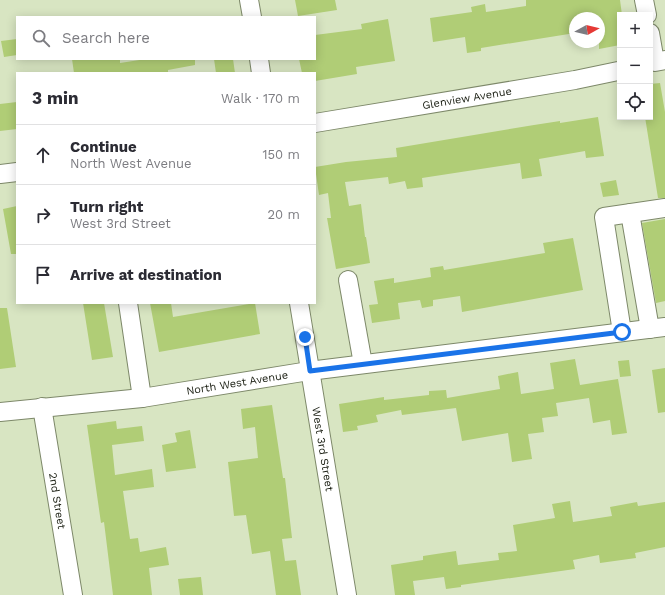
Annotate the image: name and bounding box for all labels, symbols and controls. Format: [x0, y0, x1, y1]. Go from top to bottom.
north arrow [569, 12, 605, 48]
map controls [617, 12, 653, 120]
button: + [617, 12, 653, 48]
search box [16, 16, 316, 60]
icon: search [30, 27, 52, 49]
text: Search here [62, 29, 150, 47]
button: − [617, 48, 653, 84]
button: locate [617, 84, 653, 120]
street label: Glenview Avenue [421, 85, 513, 112]
text: 3 min [32, 88, 78, 108]
text: Walk · 170 m [221, 91, 300, 106]
text: Continue [70, 138, 137, 156]
icon: ahead [32, 144, 54, 166]
text: 150 m [262, 147, 300, 162]
text: North West Avenue [70, 156, 192, 171]
text: Turn right [70, 198, 143, 216]
icon: right [32, 204, 54, 226]
text: 20 m [268, 207, 300, 222]
text: West 3rd Street [70, 216, 171, 231]
icon: arrive [32, 264, 54, 286]
text: Arrive at destination [70, 266, 222, 284]
route start [613, 323, 631, 341]
route end [296, 328, 314, 346]
street label: North West Avenue [185, 368, 289, 398]
street label: West 3rd Street [309, 406, 336, 493]
street label: 2nd Street [46, 472, 68, 530]

